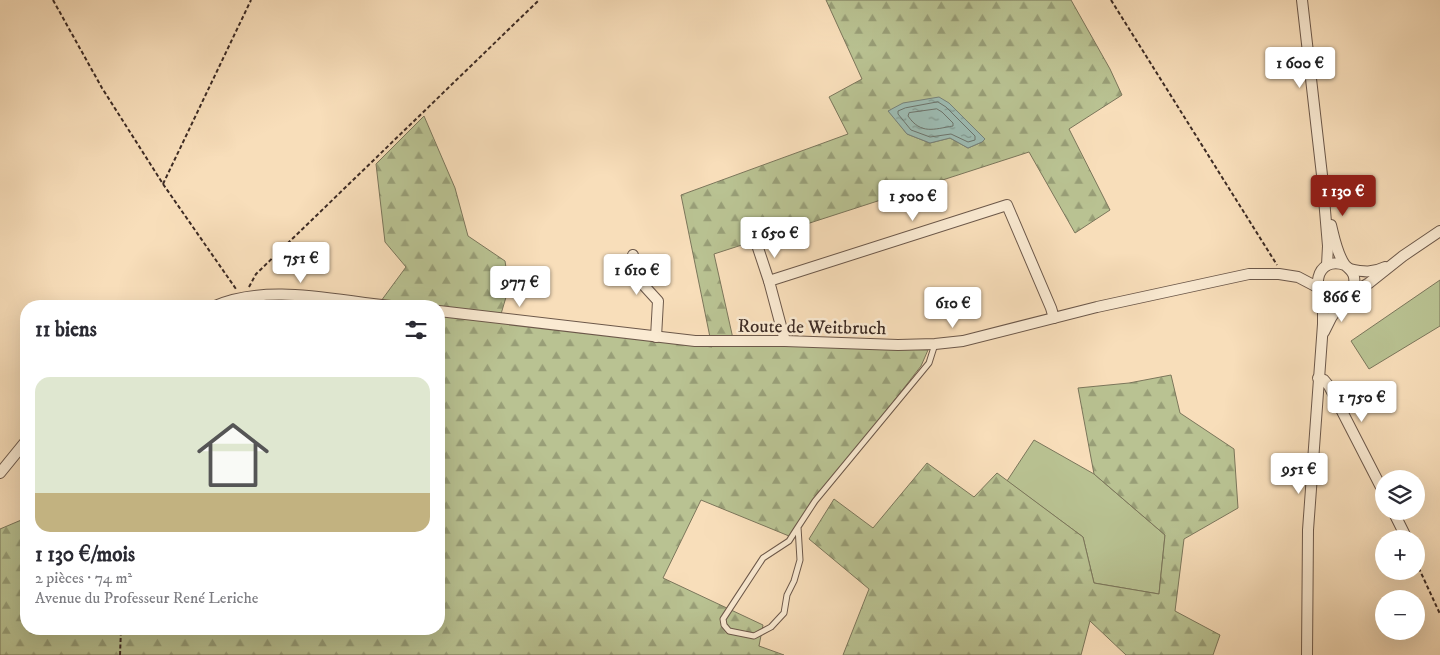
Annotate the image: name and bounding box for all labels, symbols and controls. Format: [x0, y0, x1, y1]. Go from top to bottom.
pin: 1 600 € [1254, 46, 1346, 89]
text: 1 600 € [1276, 53, 1324, 73]
pin: 1 130 € [1297, 174, 1389, 217]
pin: 1 500 € [867, 180, 959, 222]
text: 1 130 € [1322, 181, 1364, 201]
text: 1 500 € [889, 186, 937, 206]
pin: 1 650 € [729, 216, 821, 259]
text: 1 650 € [752, 223, 799, 243]
pin: 751 € [266, 242, 336, 284]
text: 751 € [284, 248, 319, 268]
pin: 1 610 € [591, 254, 683, 296]
text: 1 610 € [615, 260, 659, 280]
pin: 977 € [485, 266, 555, 308]
text: 977 € [501, 272, 539, 292]
pin: 866 € [1307, 280, 1377, 323]
pin: 610 € [918, 286, 988, 329]
text: 866 € [1323, 287, 1361, 307]
text: 610 € [935, 293, 971, 313]
street label: Route de Weitbruch [737, 315, 887, 340]
icon: filters [402, 316, 430, 344]
text: 11 biens [35, 317, 97, 343]
pin: 1 750 € [1316, 380, 1408, 423]
text: 1 750 € [1338, 387, 1386, 407]
icon: home [188, 410, 278, 500]
pin: 951 € [1264, 452, 1334, 495]
text: 951 € [1282, 459, 1316, 479]
map controls [1375, 470, 1425, 640]
button: layers [1375, 470, 1425, 520]
button: + [1375, 530, 1425, 580]
text: 1 130 €/mois [35, 542, 135, 568]
text: 2 pièces · 74 m² [35, 568, 132, 588]
text: Avenue du Professeur René Leriche [35, 588, 258, 608]
button: − [1375, 590, 1425, 640]

